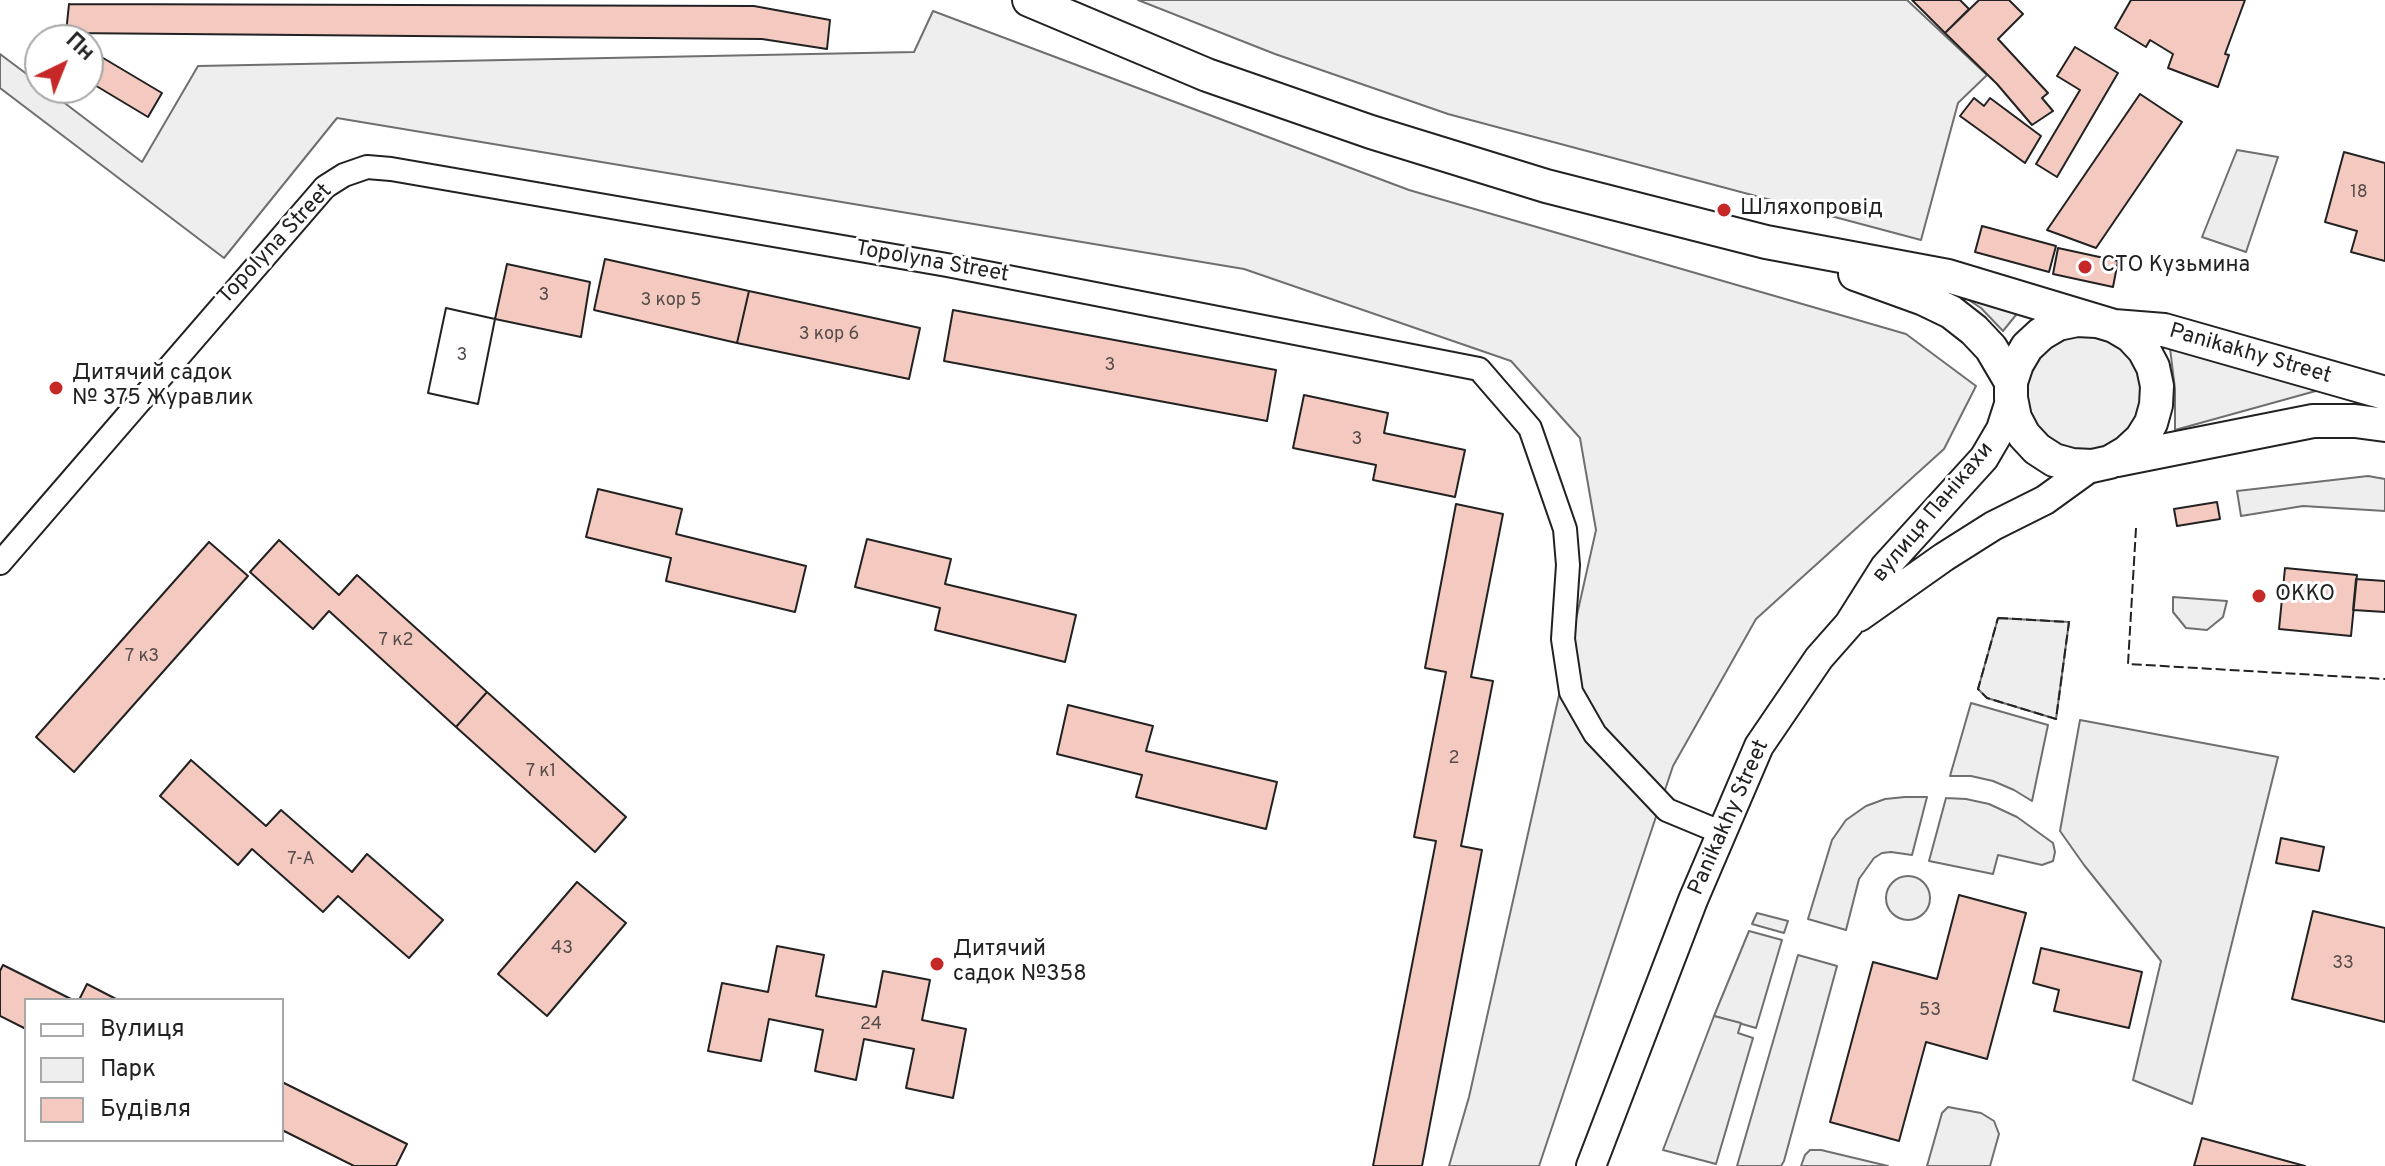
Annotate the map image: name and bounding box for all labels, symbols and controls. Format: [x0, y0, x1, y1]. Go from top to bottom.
north arrow [24, 24, 104, 104]
text: Пн [59, 28, 99, 68]
street label: Topolyna Street [213, 179, 339, 311]
house number: 18 [2350, 182, 2368, 204]
place label: Шляхопровід [1740, 197, 1883, 223]
marker: Шляхопровід [1715, 201, 1733, 219]
street label: Topolyna Street [853, 236, 1011, 290]
place label: СТО Кузьмина [2101, 254, 2250, 280]
marker: СТО Кузьмина [2076, 258, 2094, 276]
house number: 3 [539, 285, 549, 307]
house number: 3 кор 5 [641, 290, 701, 312]
street label: Panikakhy Street [2166, 319, 2334, 391]
house number: 3 кор 6 [799, 324, 859, 346]
house number: 3 [457, 345, 467, 367]
house number: 3 [1105, 355, 1115, 377]
place label: Дитячий садок № 375 Журавлик [72, 362, 254, 414]
marker: Дитячий садок № 375 Журавлик [47, 379, 65, 397]
house number: 3 [1352, 429, 1362, 451]
street label: вулиця Панікахи [1868, 438, 2000, 588]
place label: OKKO [2275, 583, 2335, 609]
marker: OKKO [2250, 587, 2268, 605]
house number: 7 к2 [379, 630, 413, 652]
house number: 7 к3 [125, 646, 159, 668]
street label: Panikakhy Street [1684, 736, 1776, 900]
house number: 2 [1448, 748, 1460, 770]
house number: 7 к1 [526, 761, 556, 783]
house number: 7-А [287, 849, 315, 871]
house number: 43 [551, 938, 573, 960]
place label: Дитячий садок №358 [953, 938, 1087, 990]
house number: 33 [2332, 953, 2354, 975]
marker: Дитячий садок №358 [928, 955, 946, 973]
legend [24, 998, 284, 1142]
house number: 53 [1919, 1000, 1941, 1022]
house number: 24 [860, 1014, 882, 1036]
text: Вулиця [100, 1015, 184, 1045]
text: Парк [100, 1055, 156, 1085]
text: Будівля [100, 1095, 191, 1125]

